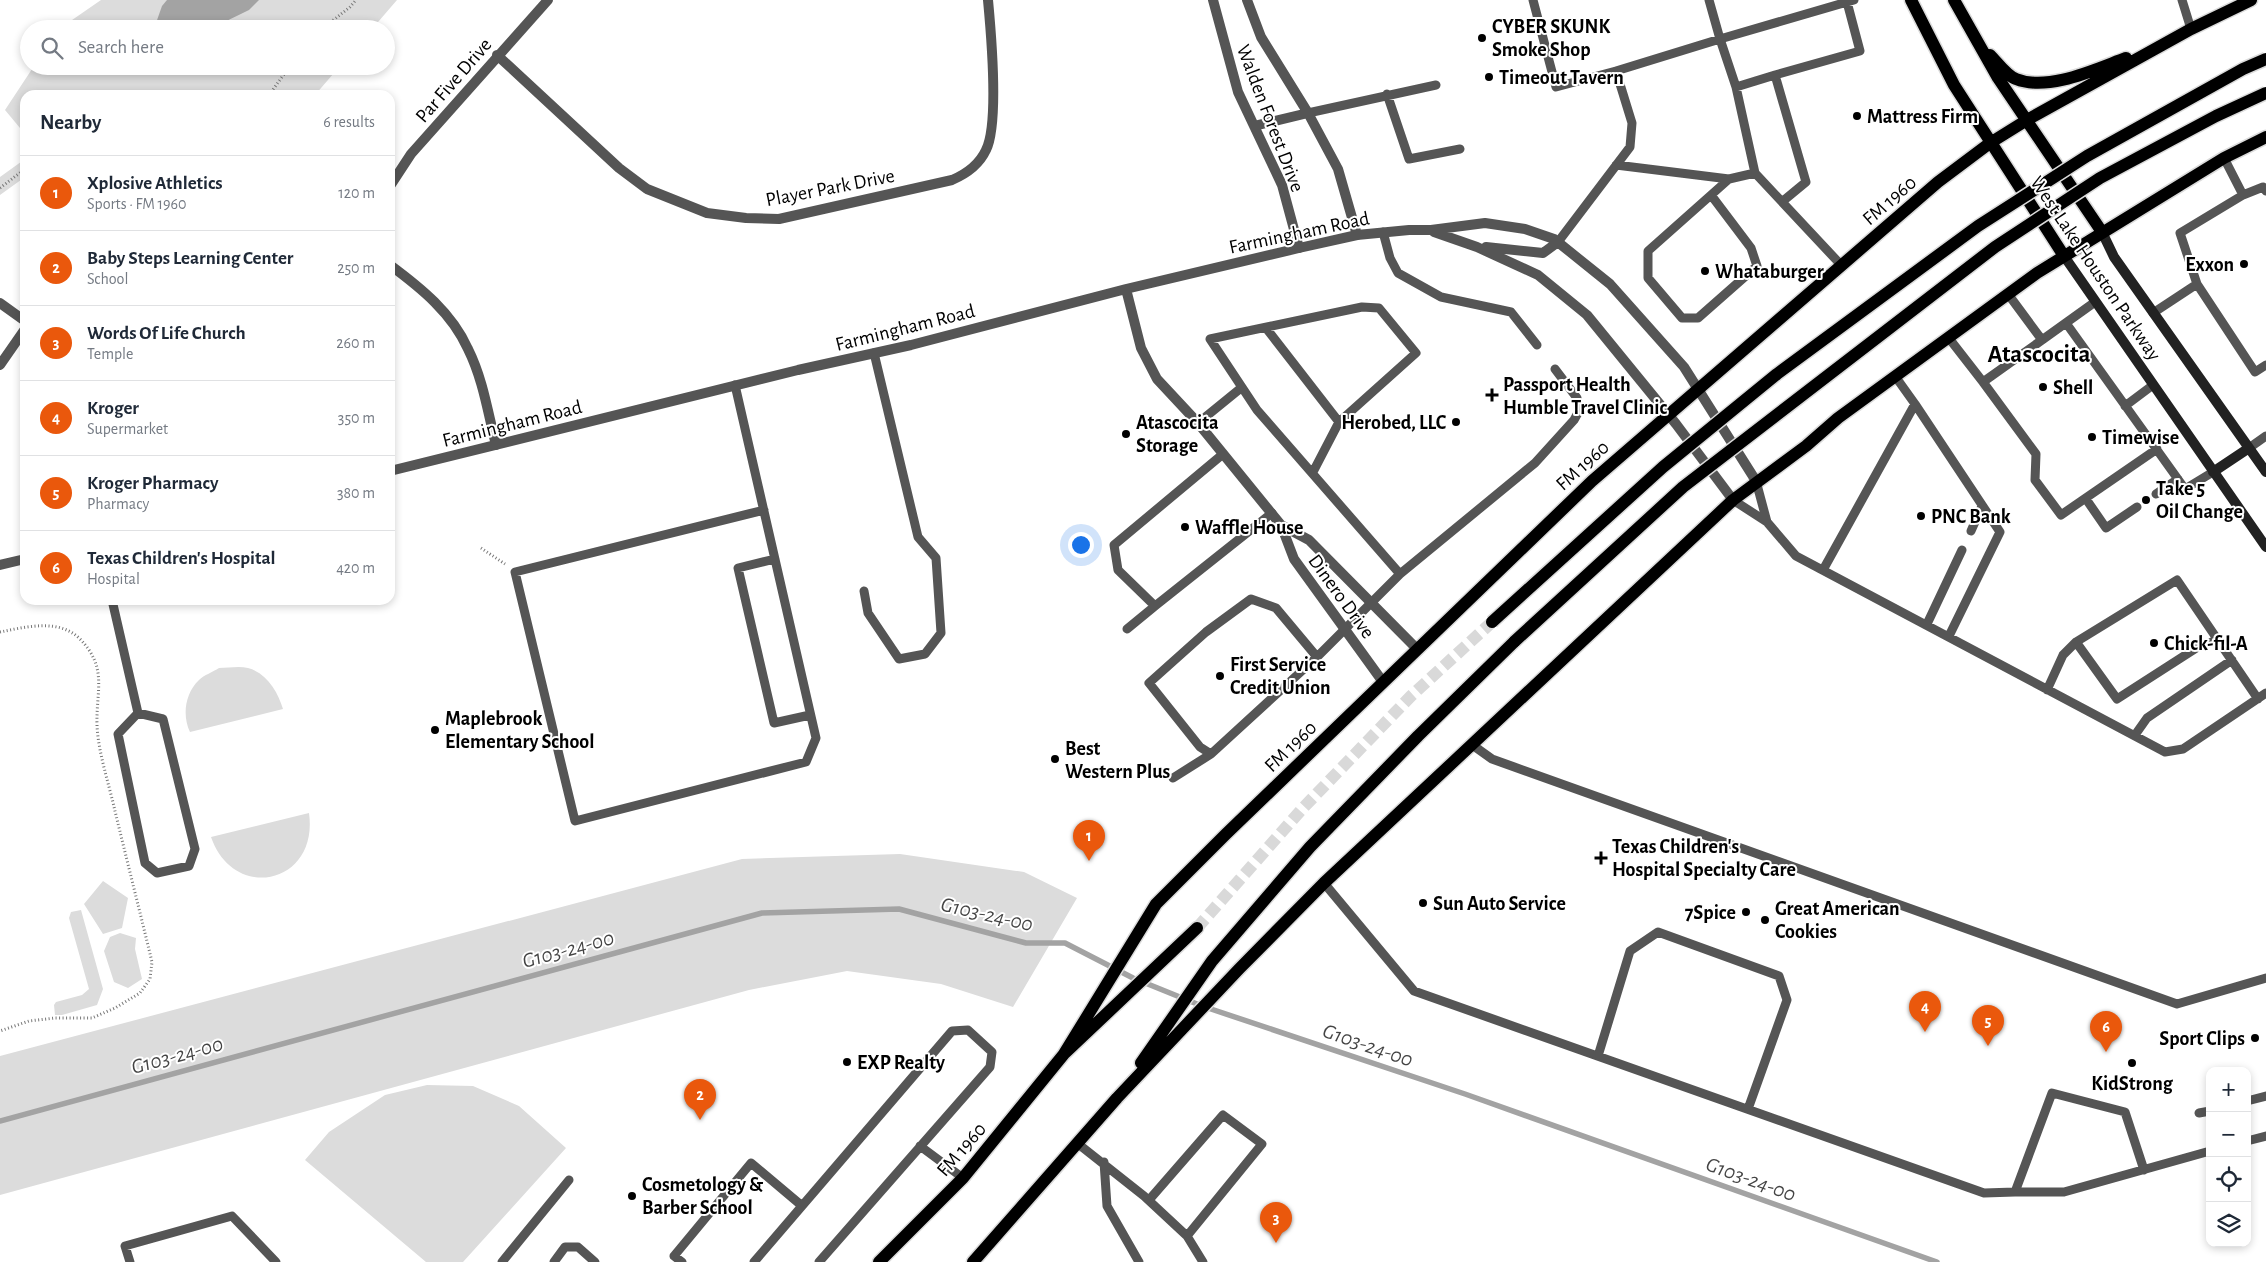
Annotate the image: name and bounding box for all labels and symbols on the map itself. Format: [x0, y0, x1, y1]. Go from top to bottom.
place label: CYBER SKUNK Smoke Shop [1492, 17, 1610, 60]
marker: CYBER SKUNK Smoke Shop [1476, 32, 1488, 44]
street label: Par Five Drive [412, 35, 496, 127]
street label: Walden Forest Drive [1233, 42, 1307, 195]
place label: Timeout Tavern [1499, 68, 1624, 88]
marker: Timeout Tavern [1483, 71, 1495, 83]
place label: Mattress Firm [1867, 107, 1978, 127]
marker: Mattress Firm [1851, 110, 1863, 122]
street label: Player Park Drive [764, 166, 896, 210]
street label: FM 1960 [1859, 172, 1920, 229]
street label: West Lake Houston Parkway [2026, 173, 2165, 365]
street label: Farmingham Road [1227, 208, 1371, 258]
place label: Exxon [2185, 255, 2234, 275]
marker: Exxon [2238, 258, 2250, 270]
place label: Whataburger [1715, 262, 1824, 282]
marker: Whataburger [1699, 265, 1711, 277]
street label: Farmingham Road [833, 301, 977, 355]
district label: Atascocita [1987, 342, 2091, 367]
place label: Passport Health Humble Travel Clinic [1503, 375, 1668, 418]
place label: Shell [2053, 378, 2093, 398]
marker: Shell [2037, 381, 2049, 393]
marker: Passport Health Humble Travel Clinic [1485, 388, 1499, 402]
street label: Farmingham Road [440, 397, 584, 451]
place label: Atascocita Storage [1136, 413, 1219, 456]
place label: Herobed, LLC [1341, 413, 1447, 433]
marker: Herobed, LLC [1450, 416, 1462, 428]
marker: Atascocita Storage [1120, 428, 1132, 440]
place label: Timewise [2102, 428, 2179, 448]
marker: Timewise [2086, 431, 2098, 443]
street label: FM 1960 [1552, 437, 1613, 495]
place label: Take 5 Oil Change [2156, 479, 2243, 522]
marker: Take 5 Oil Change [2140, 494, 2152, 506]
place label: PNC Bank [1931, 507, 2011, 527]
marker: PNC Bank [1915, 510, 1927, 522]
place label: Waffle House [1195, 518, 1303, 538]
marker: Waffle House [1179, 521, 1191, 533]
your location [1068, 532, 1094, 558]
street label: Dinero Drive [1304, 551, 1378, 642]
place label: Chick-fil-A [2164, 634, 2248, 654]
marker: Chick-fil-A [2148, 637, 2160, 649]
place label: First Service Credit Union [1230, 655, 1331, 698]
marker: First Service Credit Union [1214, 670, 1226, 682]
place label: Maplebrook Elementary School [445, 709, 594, 752]
street label: FM 1960 [1261, 717, 1321, 776]
marker: Maplebrook Elementary School [429, 724, 441, 736]
place label: Best Western Plus [1065, 739, 1171, 782]
marker: Best Western Plus [1049, 753, 1061, 765]
pin: 1 [1073, 820, 1105, 861]
place label: Texas Children's Hospital Specialty Care [1612, 837, 1796, 880]
marker: Texas Children's Hospital Specialty Care [1594, 851, 1608, 865]
water label: G103-24-00 [939, 894, 1035, 935]
place label: Sun Auto Service [1433, 894, 1566, 914]
marker: Sun Auto Service [1417, 897, 1429, 909]
place label: Great American Cookies [1775, 899, 1900, 942]
place label: 7Spice [1685, 903, 1736, 923]
marker: 7Spice [1740, 906, 1752, 918]
marker: Great American Cookies [1759, 914, 1771, 926]
water label: G103-24-00 [520, 927, 616, 972]
pin: 4 [1909, 991, 1941, 1032]
pin: 5 [1972, 1005, 2004, 1046]
pin: 6 [2090, 1011, 2122, 1052]
water label: G103-24-00 [1320, 1020, 1416, 1071]
place label: Sport Clips [2159, 1029, 2245, 1049]
marker: Sport Clips [2249, 1032, 2261, 1044]
water label: G103-24-00 [129, 1033, 225, 1078]
place label: EXP Realty [857, 1053, 945, 1073]
marker: EXP Realty [841, 1056, 853, 1068]
marker: KidStrong [2126, 1057, 2138, 1069]
place label: KidStrong [2091, 1074, 2174, 1094]
pin: 2 [684, 1079, 716, 1120]
street label: FM 1960 [933, 1119, 990, 1180]
water label: G103-24-00 [1703, 1154, 1799, 1205]
place label: Cosmetology & Barber School [642, 1175, 764, 1218]
marker: Cosmetology & Barber School [626, 1190, 638, 1202]
pin: 3 [1260, 1202, 1292, 1243]

